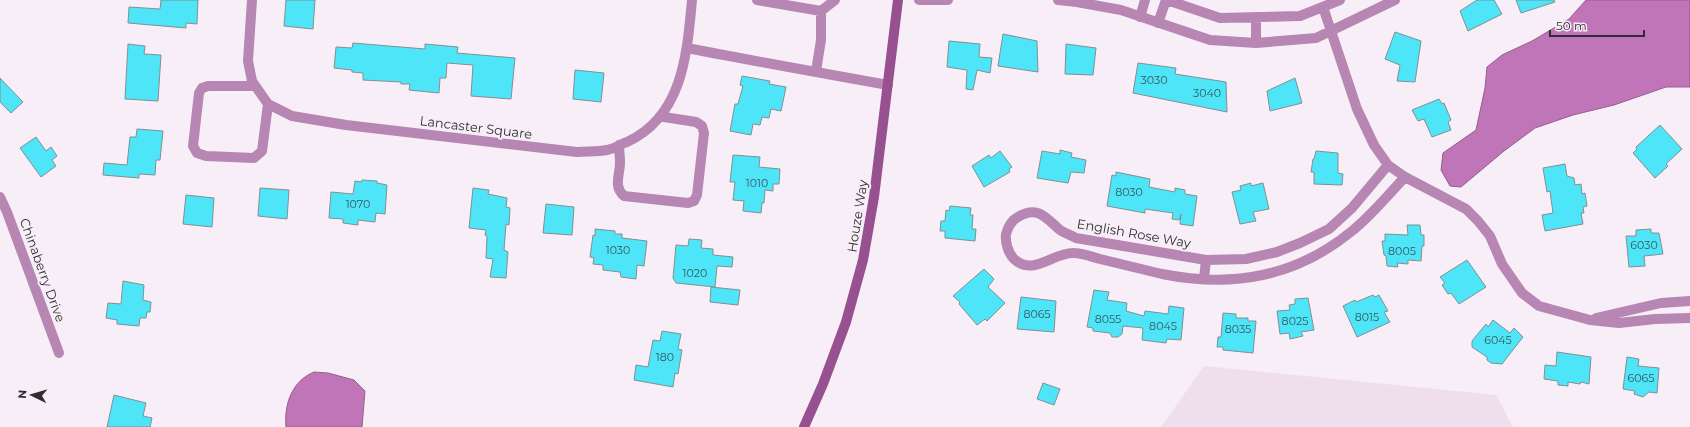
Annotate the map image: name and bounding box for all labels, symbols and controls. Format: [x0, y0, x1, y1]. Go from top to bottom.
scale bar [1550, 12, 1644, 38]
text: 50 m [1556, 18, 1587, 33]
house number: 3030 [1141, 73, 1167, 87]
house number: 3040 [1193, 86, 1221, 100]
street label: Lancaster Square [419, 112, 533, 142]
house number: 1010 [746, 176, 768, 190]
street label: Houze Way [843, 178, 871, 254]
house number: 8030 [1115, 185, 1143, 199]
house number: 1070 [346, 197, 370, 211]
street label: English Rose Way [1076, 215, 1193, 251]
street label: Chinaberry Drive [17, 216, 69, 324]
house number: 6030 [1630, 238, 1658, 252]
house number: 1030 [606, 243, 630, 257]
house number: 8005 [1388, 244, 1416, 258]
house number: 1020 [683, 266, 707, 280]
house number: 8065 [1023, 307, 1051, 321]
house number: 8015 [1355, 310, 1379, 324]
house number: 8055 [1095, 312, 1121, 326]
house number: 8025 [1282, 314, 1308, 328]
house number: 8045 [1149, 319, 1177, 333]
house number: 8035 [1225, 322, 1251, 336]
house number: 6045 [1484, 333, 1512, 347]
house number: 180 [656, 350, 674, 364]
house number: 6065 [1628, 371, 1654, 385]
north arrow [12, 375, 52, 415]
text: N [15, 389, 29, 399]

